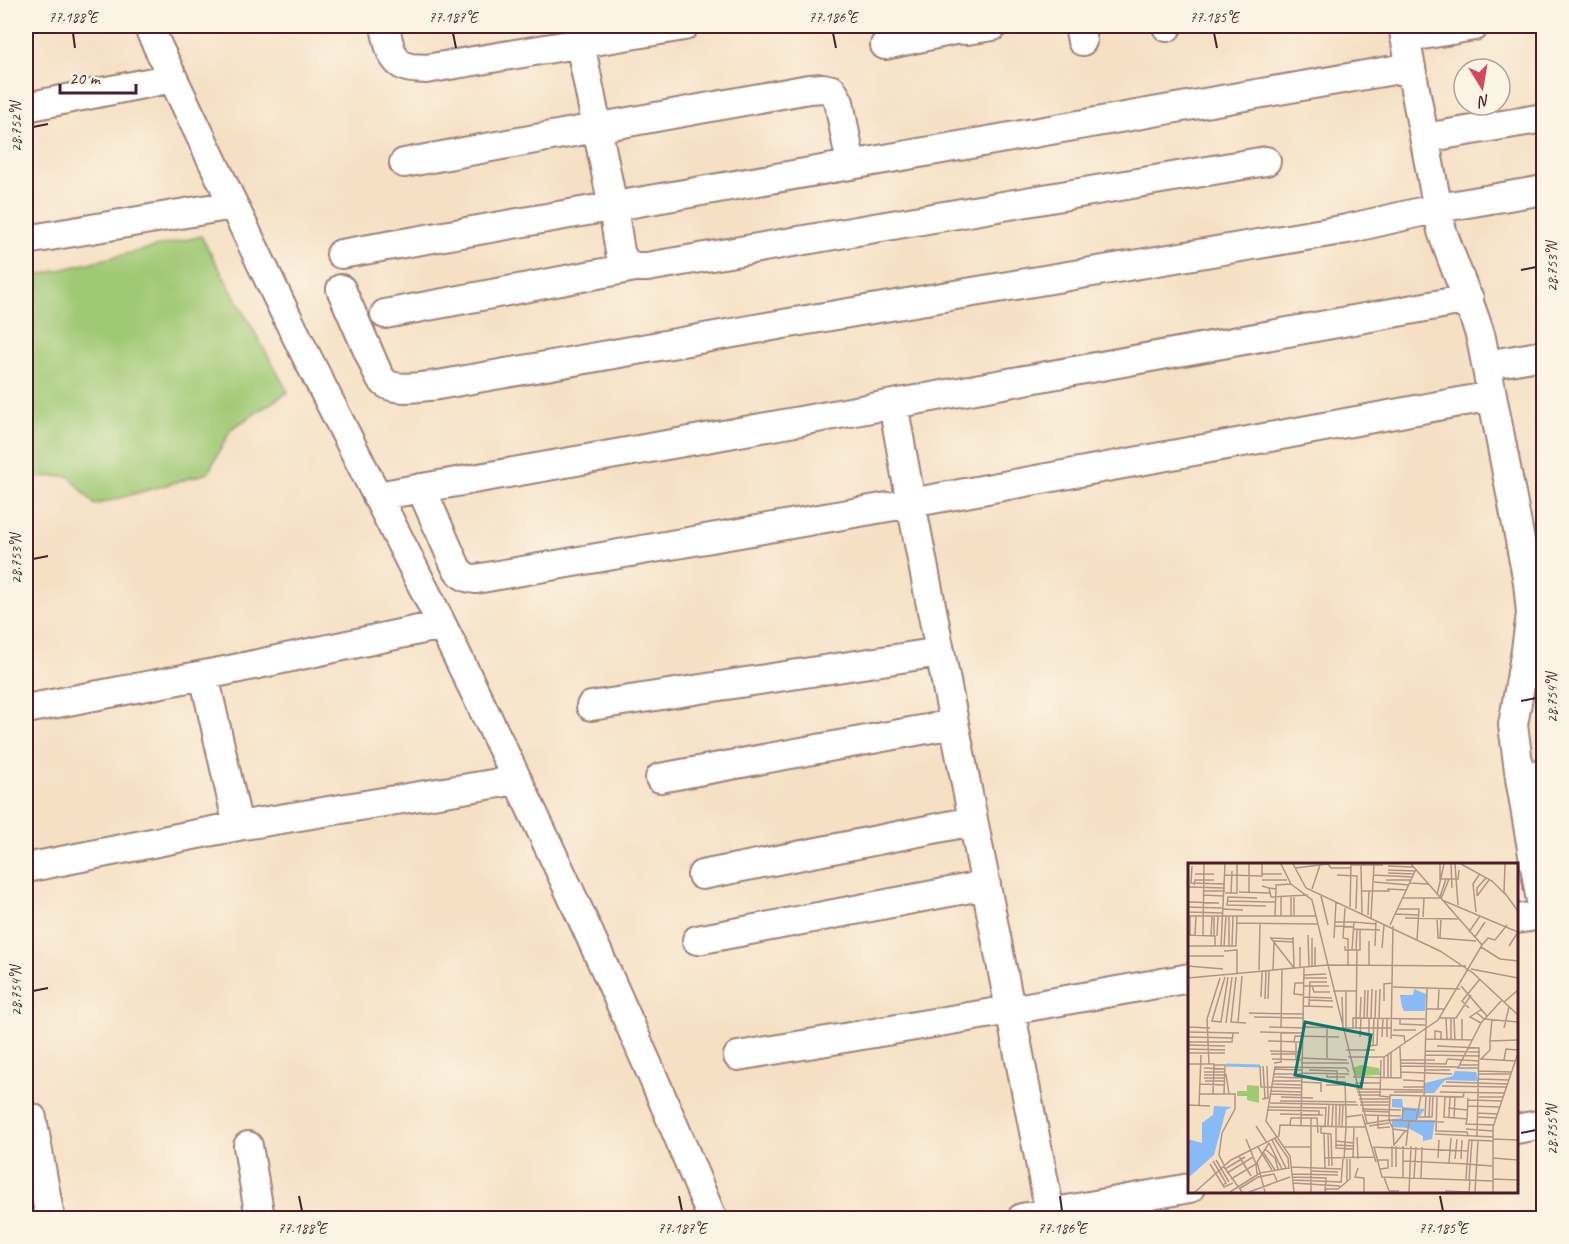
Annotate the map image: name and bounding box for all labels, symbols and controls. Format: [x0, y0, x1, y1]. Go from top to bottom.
text: 77.188°E [49, 8, 100, 27]
text: 77.187°E [429, 8, 480, 27]
text: 77.186°E [809, 8, 860, 27]
text: 77.185°E [1190, 8, 1241, 27]
scale bar [60, 57, 136, 95]
north arrow [1452, 57, 1512, 117]
text: 20 m [69, 67, 102, 89]
text: N [1475, 90, 1491, 112]
text: 28.752°N [7, 99, 26, 152]
text: 28.753°N [1543, 239, 1562, 292]
text: 28.753°N [7, 531, 26, 584]
text: 28.754°N [1543, 670, 1562, 723]
inset map [1188, 863, 1518, 1193]
text: 28.754°N [7, 963, 26, 1016]
text: 28.755°N [1543, 1102, 1562, 1155]
text: 77.188°E [278, 1219, 329, 1238]
text: 77.187°E [658, 1219, 709, 1238]
text: 77.186°E [1038, 1219, 1089, 1238]
text: 77.185°E [1419, 1219, 1470, 1238]

